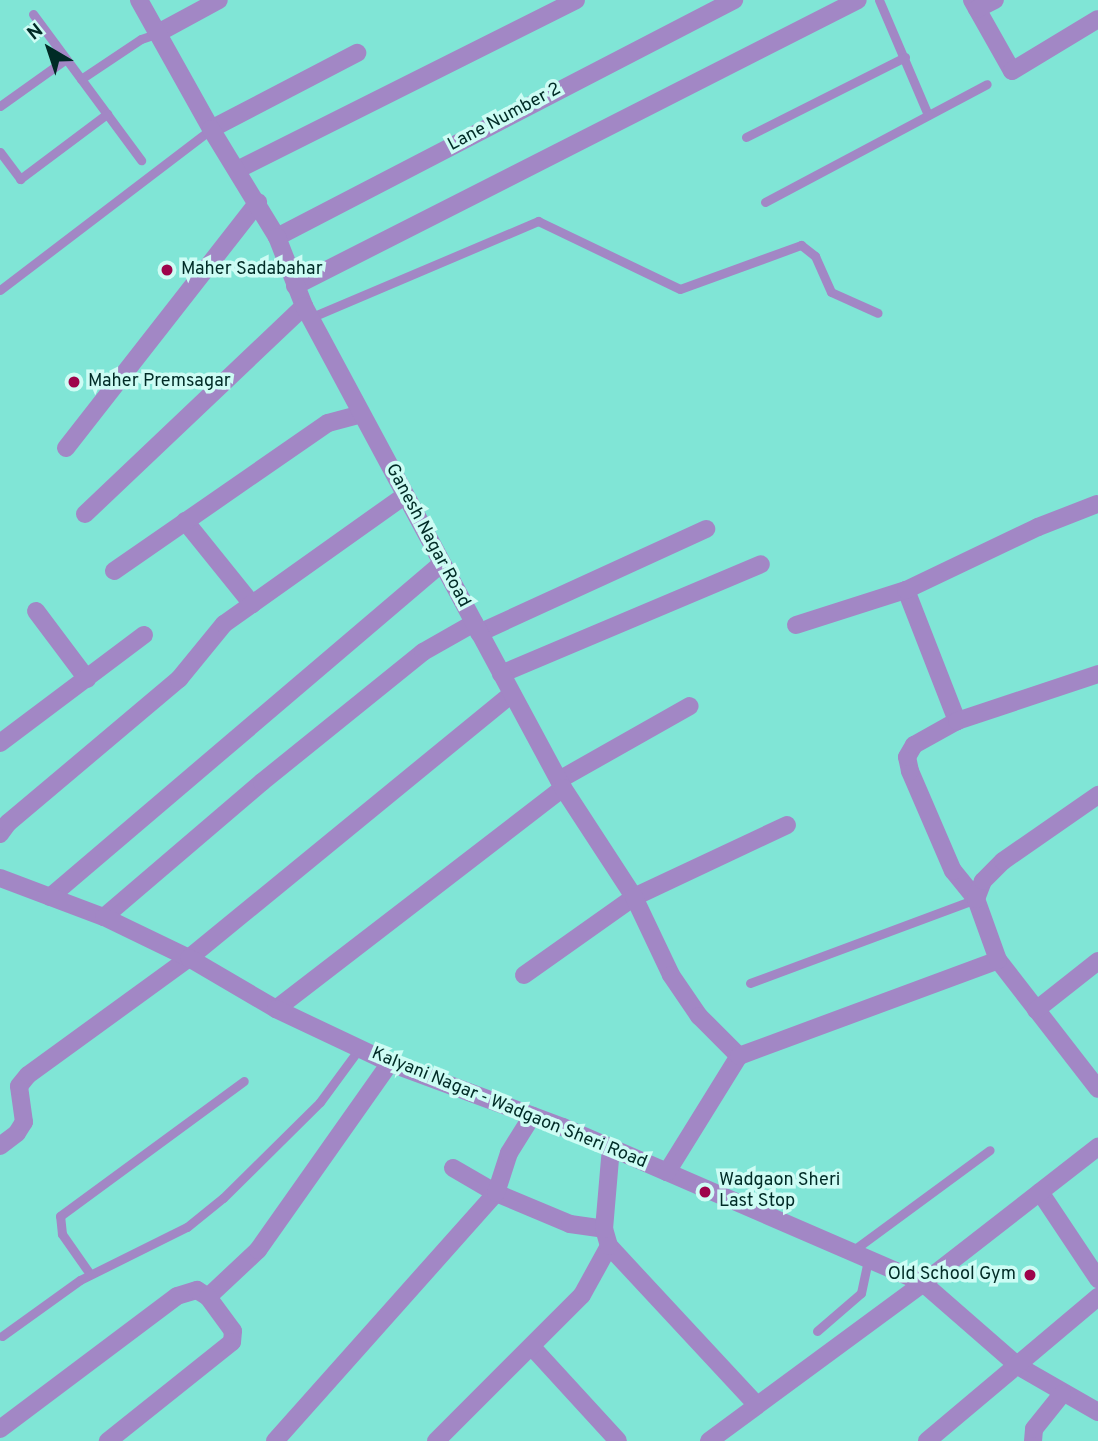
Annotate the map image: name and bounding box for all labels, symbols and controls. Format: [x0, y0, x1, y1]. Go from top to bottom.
north arrow [14, 14, 84, 84]
text: N [23, 19, 49, 46]
street label: Lane Number 2 [445, 79, 565, 157]
place label: Maher Sadabahar [181, 259, 323, 281]
marker: Maher Sadabahar [159, 262, 175, 278]
place label: Maher Premsagar [88, 371, 231, 393]
marker: Maher Premsagar [66, 374, 82, 390]
street label: Ganesh Nagar Road [380, 460, 474, 612]
street label: Kalyani Nagar - Wadgaon Sheri Road [368, 1044, 650, 1174]
place label: Wadgaon Sheri Last Stop [719, 1171, 840, 1214]
marker: Wadgaon Sheri Last Stop [697, 1184, 713, 1200]
place label: Old School Gym [888, 1264, 1016, 1286]
marker: Old School Gym [1022, 1267, 1038, 1283]

